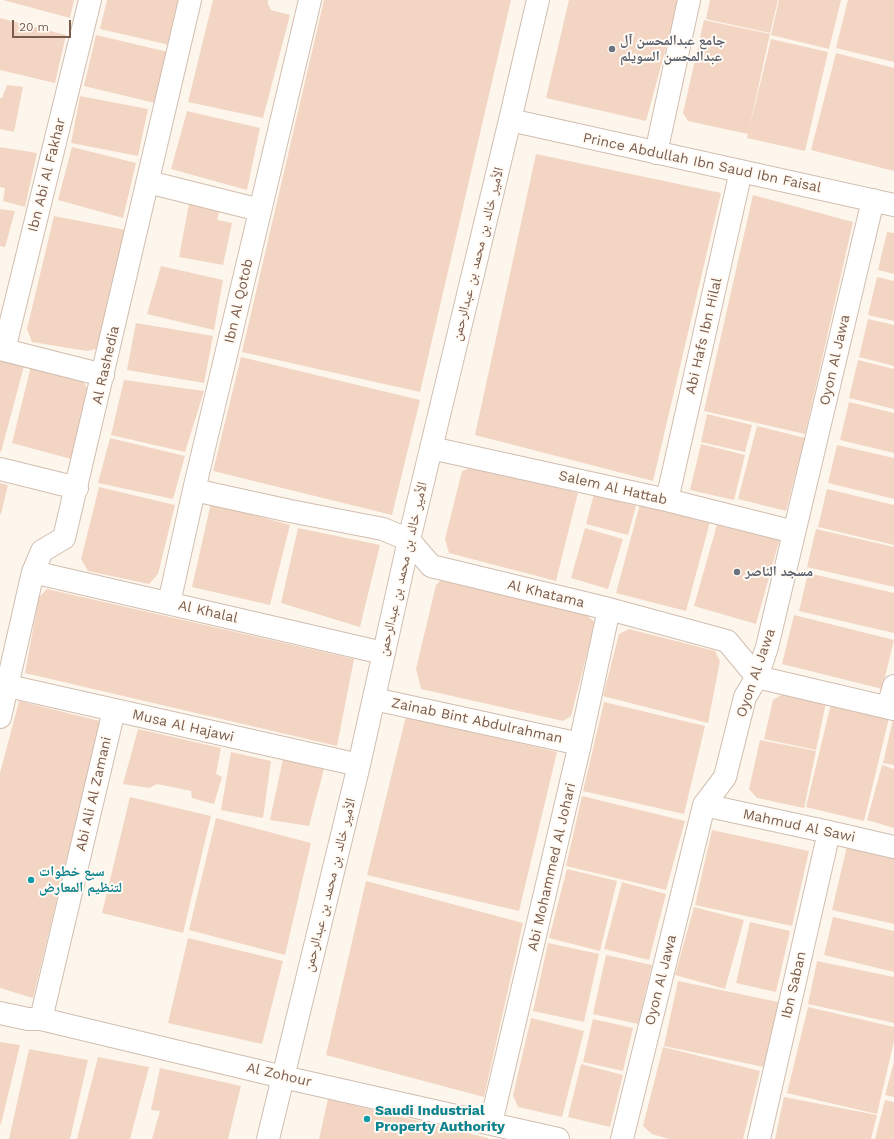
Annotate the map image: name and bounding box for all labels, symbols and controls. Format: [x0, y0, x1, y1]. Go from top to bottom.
scale bar [14, 12, 73, 38]
text: 20 m [19, 20, 49, 34]
place label: جامع عبدالمحسن آل عبدالمحسن السويلم [620, 33, 725, 66]
marker: جامع عبدالمحسن آل عبدالمحسن السويلم [607, 44, 617, 54]
street label: Ibn Abi Al Fakhar [25, 116, 69, 234]
street label: Prince Abdullah Ibn Saud Ibn Faisal [581, 129, 823, 197]
street label: الأمير خالد بن محمد بن عبدالرحمن [448, 165, 508, 343]
street label: Ibn Al Qotob [221, 257, 257, 345]
street label: Abi Hafs Ibn Hilal [682, 276, 726, 396]
street label: Oyon Al Jawa [816, 313, 854, 407]
street label: Al Rashedia [89, 324, 123, 406]
street label: Salem Al Hattab [557, 467, 669, 509]
street label: الأمير خالد بن محمد بن عبدالرحمن [375, 480, 431, 658]
place label: مسجد الناصر [745, 564, 813, 580]
marker: مسجد الناصر [732, 567, 742, 577]
street label: Al Khatama [506, 576, 586, 612]
street label: Al Khalal [177, 597, 239, 627]
street label: Oyon Al Jawa [733, 626, 779, 720]
street label: Zainab Bint Abdulrahman [390, 695, 564, 747]
street label: Musa Al Hajawi [130, 706, 236, 746]
street label: Abi Ali Al Zamani [73, 735, 115, 853]
street label: Abi Mohammed Al Johari [524, 781, 580, 953]
street label: الأمير خالد بن محمد بن عبدالرحمن [300, 796, 360, 974]
street label: Mahmud Al Sawi [741, 806, 857, 846]
place label: سبع خطوات لتنظيم المعارض [39, 864, 122, 896]
marker: سبع خطوات لتنظيم المعارض [26, 875, 36, 885]
street label: Oyon Al Jawa [642, 933, 680, 1027]
street label: Ibn Saban [778, 950, 810, 1020]
street label: Al Zohour [245, 1059, 313, 1091]
place label: Saudi Industrial Property Authority [375, 1103, 505, 1136]
marker: Saudi Industrial Property Authority [362, 1114, 372, 1124]

